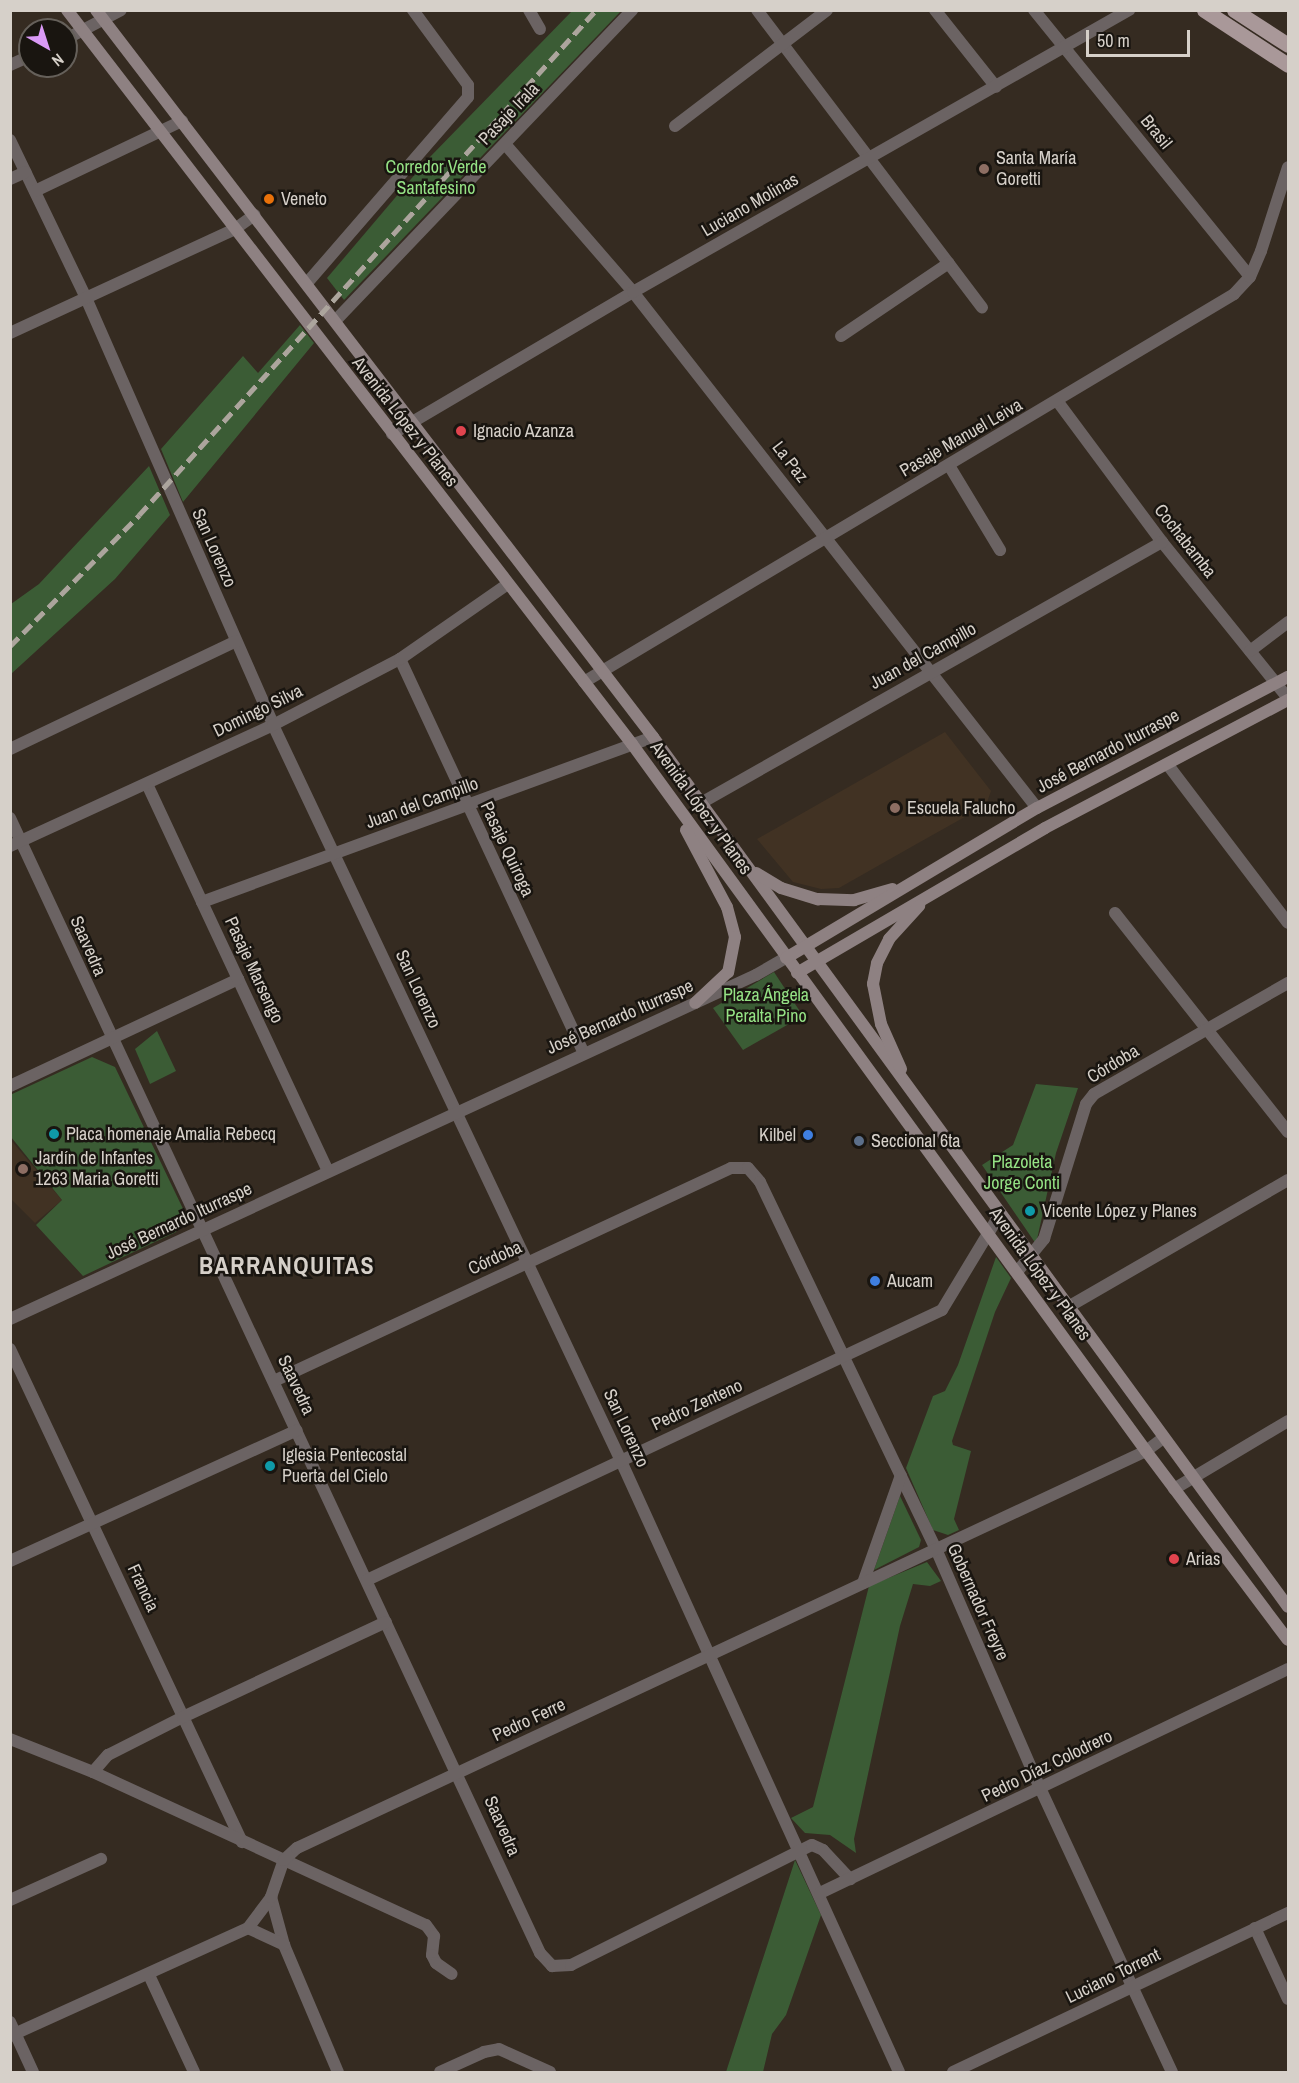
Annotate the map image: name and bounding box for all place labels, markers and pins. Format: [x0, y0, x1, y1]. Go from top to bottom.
place label: Santa María Goretti [996, 148, 1076, 190]
marker: Santa María Goretti [977, 162, 991, 176]
place label: Veneto [281, 188, 327, 210]
marker: Veneto [262, 192, 276, 206]
place label: Ignacio Azanza [473, 420, 575, 442]
marker: Ignacio Azanza [454, 424, 468, 438]
place label: Escuela Falucho [907, 797, 1015, 819]
marker: Escuela Falucho [888, 801, 902, 815]
place label: Placa homenaje Amalia Rebecq [66, 1123, 277, 1145]
place label: Kilbel [759, 1124, 796, 1146]
marker: Placa homenaje Amalia Rebecq [47, 1127, 61, 1141]
marker: Kilbel [801, 1128, 815, 1142]
place label: Seccional 6ta [871, 1130, 960, 1152]
marker: Seccional 6ta [852, 1134, 866, 1148]
place label: Jardín de Infantes 1263 Maria Goretti [35, 1148, 159, 1190]
marker: Jardín de Infantes 1263 Maria Goretti [16, 1162, 30, 1176]
place label: Vicente López y Planes [1042, 1200, 1197, 1222]
marker: Vicente López y Planes [1023, 1204, 1037, 1218]
place label: Aucam [887, 1270, 933, 1292]
marker: Aucam [868, 1274, 882, 1288]
place label: Iglesia Pentecostal Puerta del Cielo [282, 1445, 407, 1488]
marker: Iglesia Pentecostal Puerta del Cielo [263, 1459, 277, 1473]
place label: Arias [1186, 1548, 1220, 1570]
marker: Arias [1167, 1552, 1181, 1566]

